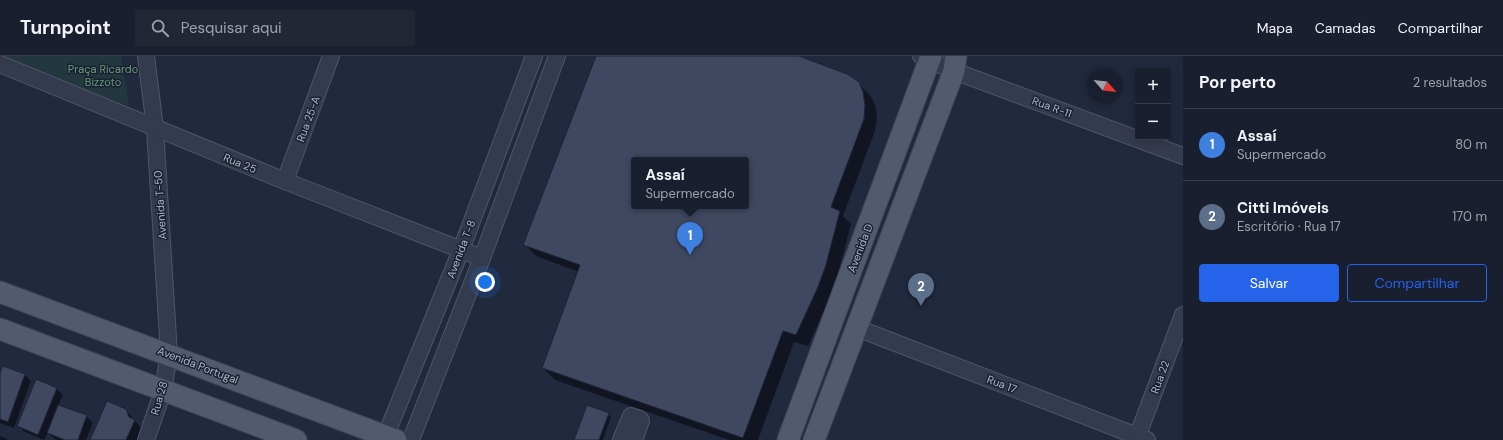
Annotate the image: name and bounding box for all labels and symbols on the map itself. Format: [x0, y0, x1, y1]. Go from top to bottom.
park label: Praça Ricardo Bizzoto [68, 62, 138, 89]
north arrow [1087, 68, 1123, 104]
street label: Rua R-11 [1030, 93, 1074, 121]
street label: Rua 25-A [293, 94, 323, 144]
street label: Rua 25 [221, 150, 259, 176]
street label: Avenida T-50 [151, 170, 169, 240]
street label: Avenida T-8 [443, 218, 479, 280]
street label: Avenida D [844, 221, 876, 274]
pin: 1 [677, 222, 703, 255]
your location [475, 272, 495, 292]
pin: 2 [908, 273, 934, 306]
street label: Avenida Portugal [156, 343, 240, 387]
street label: Rua 22 [1148, 358, 1172, 396]
street label: Rua 17 [985, 372, 1019, 396]
street label: Rua 28 [148, 379, 170, 417]

